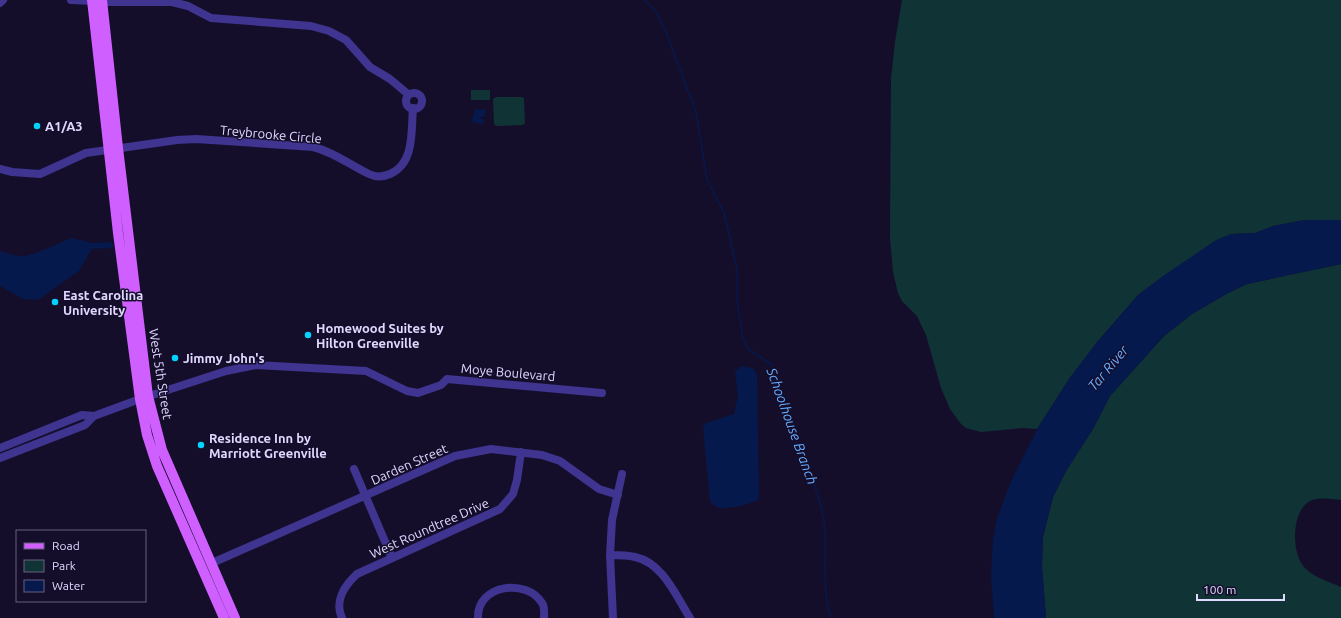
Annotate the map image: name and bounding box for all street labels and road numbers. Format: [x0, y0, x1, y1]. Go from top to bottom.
street label: Treybrooke Circle [220, 123, 322, 145]
street label: West 5th Street [147, 328, 175, 420]
street label: Moye Boulevard [460, 361, 556, 383]
street label: Darden Street [369, 441, 449, 487]
street label: West Roundtree Drive [367, 495, 491, 561]

